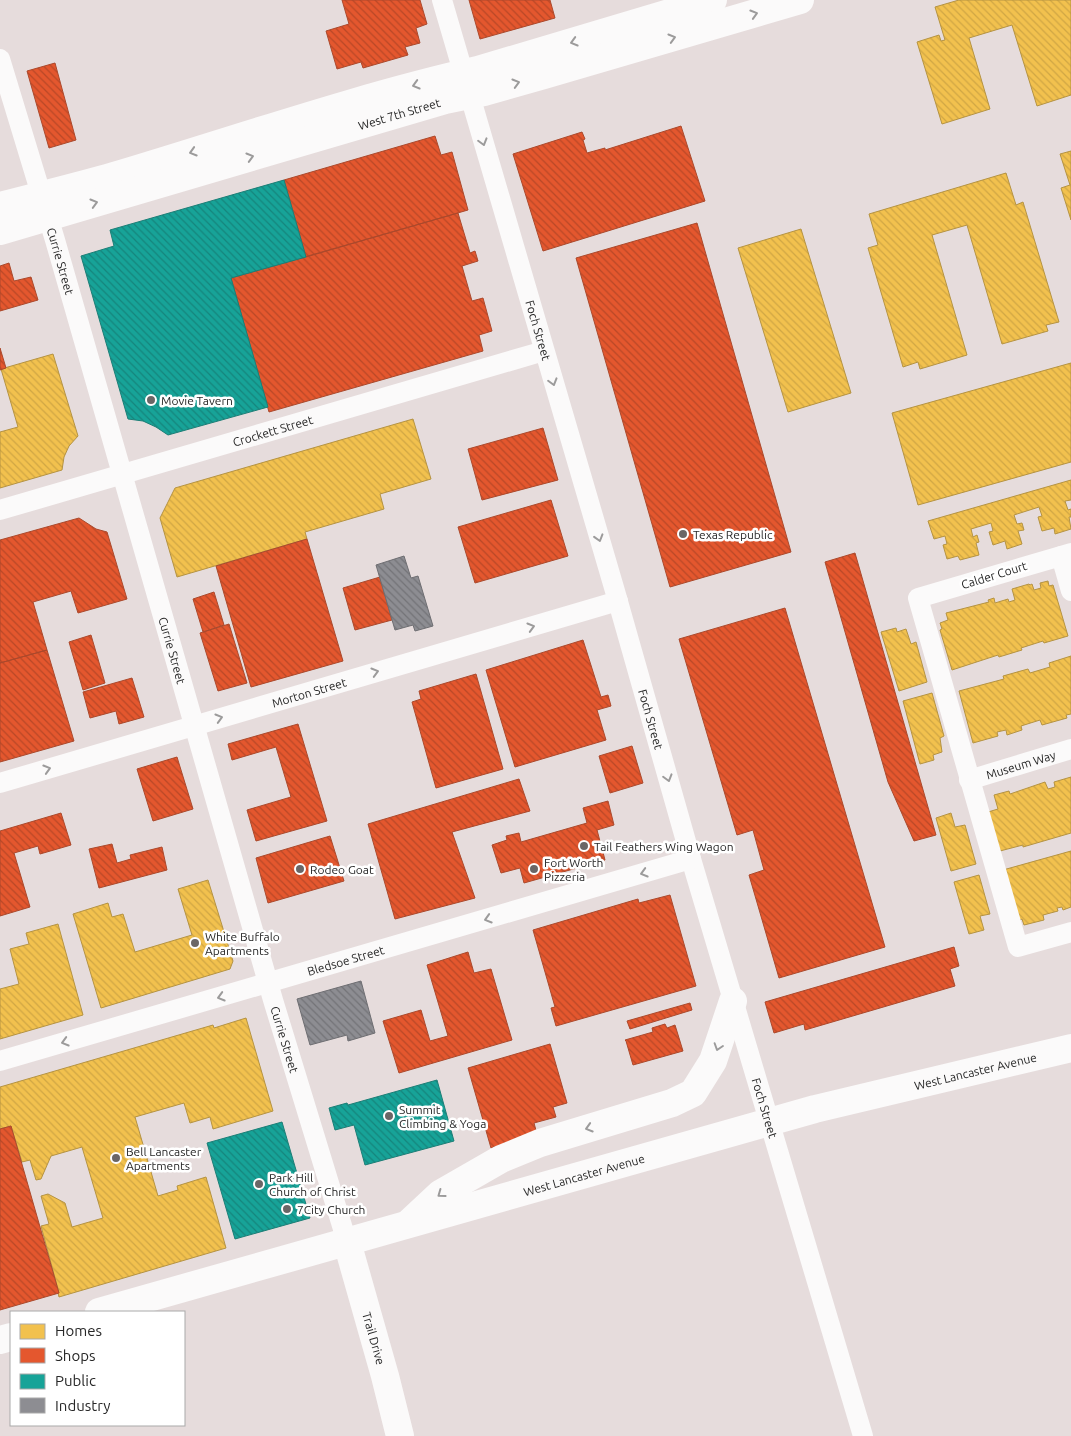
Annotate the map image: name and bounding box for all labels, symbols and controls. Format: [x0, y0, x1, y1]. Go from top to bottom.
one-way arrow [750, 9, 758, 19]
one-way arrow [668, 34, 676, 44]
one-way arrow [570, 36, 578, 47]
one-way arrow [512, 78, 520, 89]
one-way arrow [412, 79, 420, 89]
street label: West 7th Street [357, 95, 442, 132]
one-way arrow [477, 138, 488, 146]
one-way arrow [189, 146, 197, 156]
one-way arrow [246, 152, 255, 163]
one-way arrow [90, 198, 98, 208]
street label: Currie Street [45, 226, 77, 296]
street label: Foch Street [524, 299, 554, 362]
one-way arrow [547, 377, 557, 386]
marker: Movie Tavern [145, 394, 157, 406]
place label: Movie Tavern [161, 394, 233, 407]
street label: Crockett Street [231, 412, 314, 448]
marker: Texas Republic [677, 528, 689, 540]
place label: Texas Republic [693, 528, 773, 541]
one-way arrow [594, 533, 604, 541]
street label: Calder Court [960, 559, 1029, 591]
street label: Currie Street [157, 615, 189, 686]
one-way arrow [527, 622, 535, 632]
one-way arrow [371, 668, 379, 678]
street label: Morton Street [270, 675, 348, 709]
street label: Foch Street [637, 688, 666, 751]
one-way arrow [215, 713, 223, 723]
street label: Museum Way [984, 748, 1057, 781]
one-way arrow [42, 765, 50, 775]
one-way arrow [662, 774, 673, 783]
marker: Tail Feathers Wing Wagon [578, 840, 590, 852]
place label: Tail Feathers Wing Wagon [594, 840, 734, 853]
place label: Fort Worth Pizzeria [544, 856, 603, 883]
marker: Rodeo Goat [294, 863, 306, 875]
place label: Rodeo Goat [310, 863, 374, 876]
marker: Fort Worth Pizzeria [528, 863, 540, 875]
one-way arrow [640, 867, 649, 877]
one-way arrow [484, 913, 493, 923]
place label: White Buffalo Apartments [205, 930, 280, 957]
marker: White Buffalo Apartments [189, 937, 201, 949]
street label: Bledsoe Street [306, 943, 386, 977]
one-way arrow [218, 992, 226, 1002]
street label: Currie Street [269, 1004, 301, 1075]
one-way arrow [61, 1036, 69, 1047]
one-way arrow [714, 1042, 724, 1051]
street label: West Lancaster Avenue [913, 1050, 1038, 1092]
street label: Foch Street [750, 1076, 780, 1140]
place label: Summit Climbing & Yoga [399, 1103, 486, 1130]
marker: Summit Climbing & Yoga [383, 1110, 395, 1122]
one-way arrow [585, 1123, 594, 1133]
place label: Bell Lancaster Apartments [126, 1145, 202, 1172]
street label: West Lancaster Avenue [522, 1151, 646, 1198]
marker: Bell Lancaster Apartments [110, 1152, 122, 1164]
place label: Park Hill Church of Christ [269, 1171, 356, 1198]
marker: Park Hill Church of Christ [253, 1178, 265, 1190]
one-way arrow [438, 1188, 447, 1197]
marker: 7City Church [281, 1203, 293, 1215]
place label: 7City Church [297, 1203, 365, 1216]
street label: Trail Drive [361, 1310, 388, 1366]
legend [10, 1311, 185, 1426]
text: Homes [55, 1322, 102, 1339]
text: Shops [55, 1347, 96, 1364]
text: Public [55, 1372, 96, 1389]
text: Industry [55, 1397, 110, 1414]

